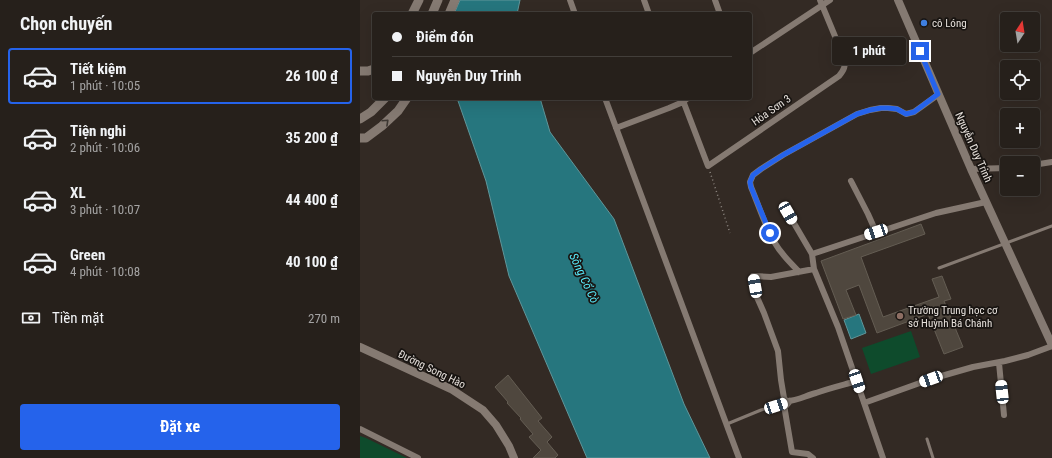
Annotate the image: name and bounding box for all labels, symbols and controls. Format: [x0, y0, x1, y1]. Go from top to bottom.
north arrow [1000, 12, 1040, 52]
map controls [1000, 12, 1040, 196]
text: Chọn chuyến [20, 13, 112, 34]
place label: cô Lóng [932, 17, 967, 30]
marker: cô Lóng [919, 18, 929, 28]
text: Điểm đón [416, 28, 474, 46]
callout: 1 phút [832, 37, 906, 65]
route end [911, 42, 929, 60]
text: 1 phút [853, 43, 885, 58]
icon: car [22, 58, 58, 94]
text: Tiết kiệm [70, 60, 126, 78]
button: locate [1000, 60, 1040, 100]
text: 26 100 ₫ [286, 67, 338, 85]
text: Nguyễn Duy Trinh [416, 67, 521, 85]
text: 1 phút · 10:05 [70, 78, 140, 93]
street label: Hỏa Sơn 3 [749, 92, 793, 129]
button: + [1000, 108, 1040, 148]
street label: Nguyễn Duy Trinh [952, 110, 995, 184]
one-way arrow [381, 119, 389, 126]
icon: car [22, 120, 58, 156]
text: Tiện nghi [70, 122, 126, 140]
text: 35 200 ₫ [286, 129, 338, 147]
text: 2 phút · 10:06 [70, 140, 140, 155]
button: − [1000, 156, 1040, 196]
icon: car [22, 182, 58, 218]
text: XL [70, 184, 86, 202]
text: 44 400 ₫ [286, 191, 338, 209]
car [777, 200, 799, 226]
text: 3 phút · 10:07 [70, 202, 140, 217]
car [863, 223, 889, 241]
route start [761, 224, 779, 242]
icon: car [22, 244, 58, 280]
text: Green [70, 246, 105, 264]
water label: Sông Cổ Cò [566, 251, 602, 305]
text: 40 100 ₫ [286, 253, 338, 271]
text: 4 phút · 10:08 [70, 264, 140, 279]
car [747, 273, 763, 299]
place label: Trường Trung học cơ sở Huỳnh Bá Chánh [908, 304, 998, 330]
icon: cash [20, 307, 42, 329]
text: Tiền mặt [52, 309, 104, 327]
text: 270 m [308, 311, 340, 326]
marker: Trường Trung học cơ sở Huỳnh Bá Chánh [895, 311, 905, 321]
street label: Đường Song Hào [396, 348, 468, 392]
car [847, 368, 867, 394]
car [918, 369, 944, 389]
car [995, 379, 1009, 405]
car [763, 397, 789, 415]
button: Đặt xe [20, 404, 340, 450]

